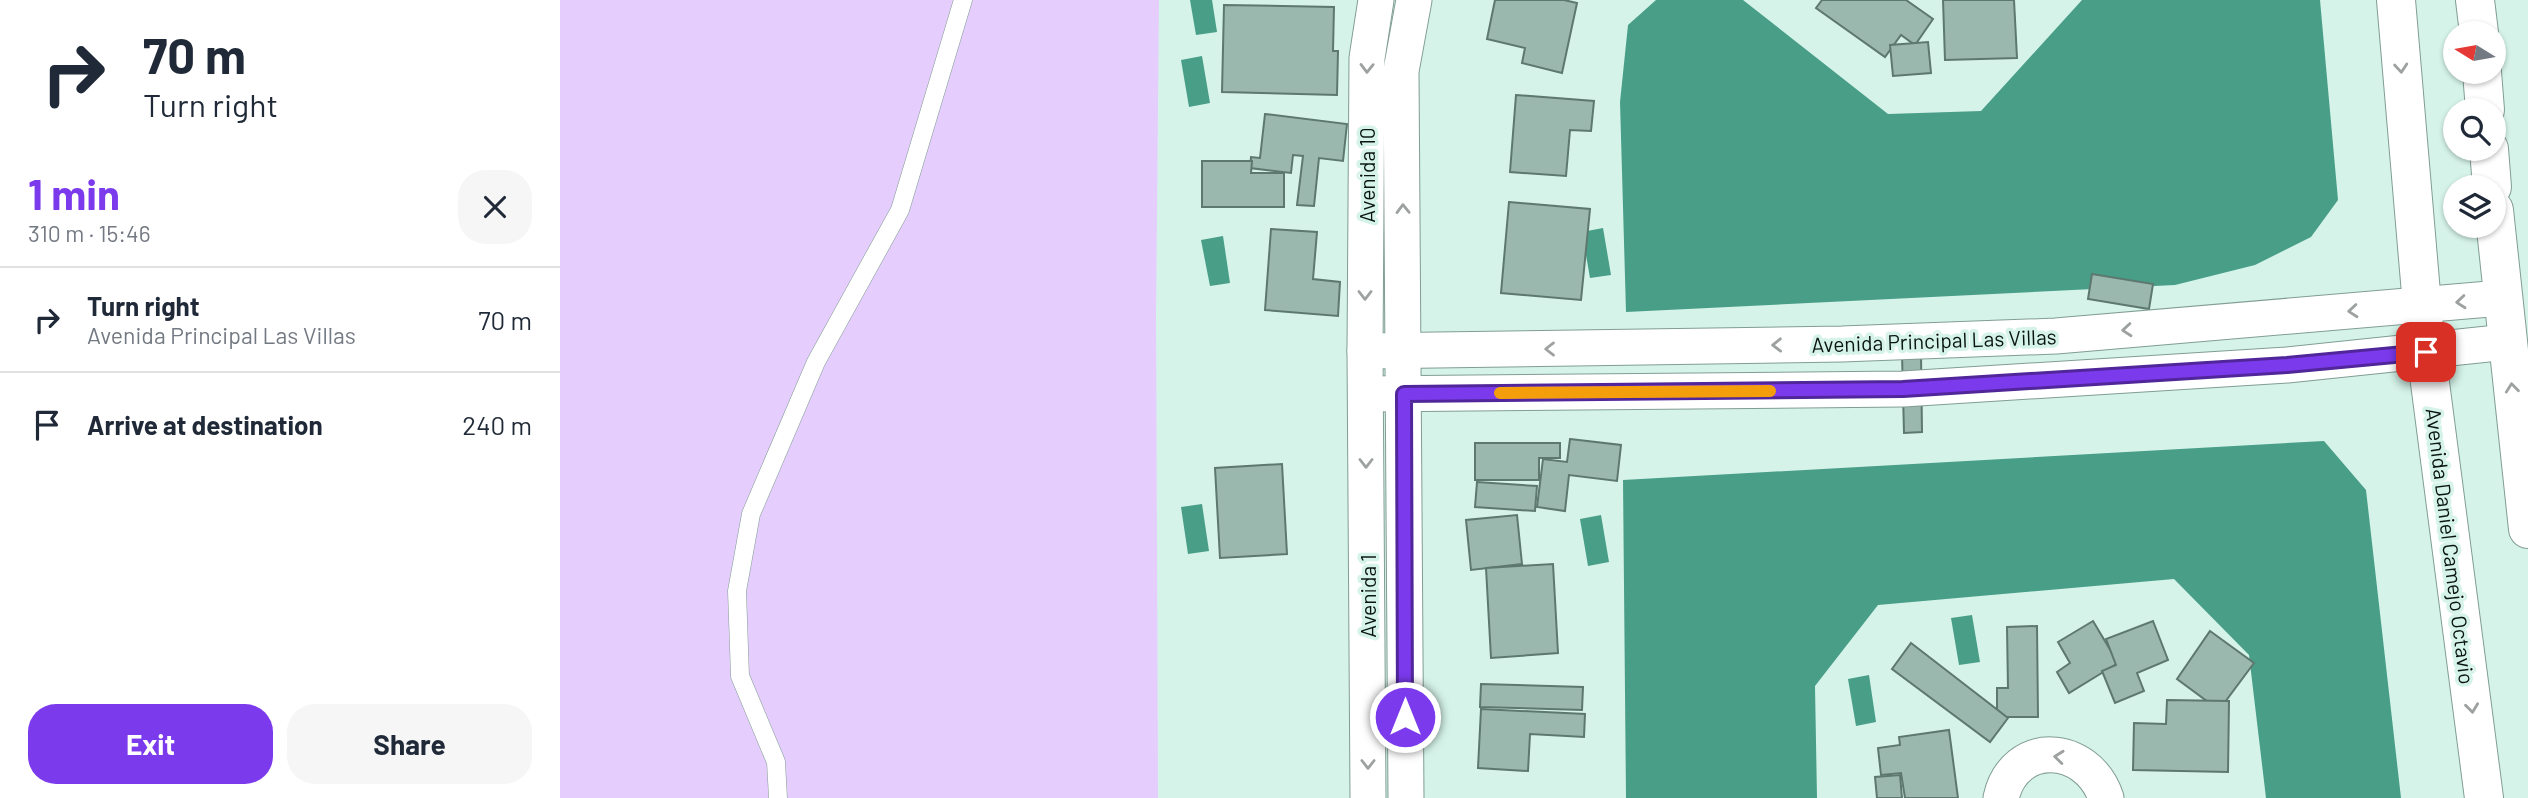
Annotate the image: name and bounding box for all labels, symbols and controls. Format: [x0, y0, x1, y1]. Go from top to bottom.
north arrow [2443, 21, 2506, 84]
map controls [2443, 21, 2506, 238]
text: 70 m [143, 25, 246, 84]
icon: right [28, 28, 119, 119]
one-way arrow [2394, 62, 2409, 74]
one-way arrow [1359, 63, 1375, 73]
text: Turn right [143, 85, 278, 123]
button: search [2443, 98, 2506, 161]
street label: Avenida 10 [1354, 127, 1379, 223]
text: 1 min [28, 168, 120, 218]
button: close [458, 170, 532, 244]
button: layers [2443, 175, 2506, 238]
one-way arrow [1395, 203, 1411, 213]
text: 310 m · 15:46 [28, 219, 151, 247]
text: Turn right [87, 290, 200, 321]
one-way arrow [1357, 290, 1373, 301]
one-way arrow [2456, 294, 2467, 309]
icon: right [28, 301, 66, 339]
one-way arrow [2348, 303, 2359, 318]
text: 70 m [478, 304, 532, 335]
text: Avenida Principal Las Villas [87, 321, 356, 349]
one-way arrow [2121, 322, 2132, 337]
pin [2396, 322, 2456, 382]
street label: Avenida Principal Las Villas [1811, 323, 2057, 357]
icon: arrive [2407, 333, 2445, 371]
one-way arrow [1771, 338, 1782, 353]
one-way arrow [1544, 341, 1554, 357]
one-way arrow [2505, 383, 2520, 394]
icon: arrive [28, 406, 66, 444]
street label: Avenida Daniel Camejo Octavio [2422, 406, 2480, 686]
text: Arrive at destination [87, 409, 323, 440]
text: 240 m [462, 409, 532, 440]
one-way arrow [1358, 458, 1374, 468]
street label: Avenida 1 [1355, 554, 1380, 638]
position arrow [1368, 680, 1442, 754]
one-way arrow [2465, 702, 2480, 714]
button: Exit [28, 704, 273, 784]
button: Share [287, 704, 532, 784]
one-way arrow [2053, 749, 2065, 764]
one-way arrow [1360, 759, 1376, 769]

